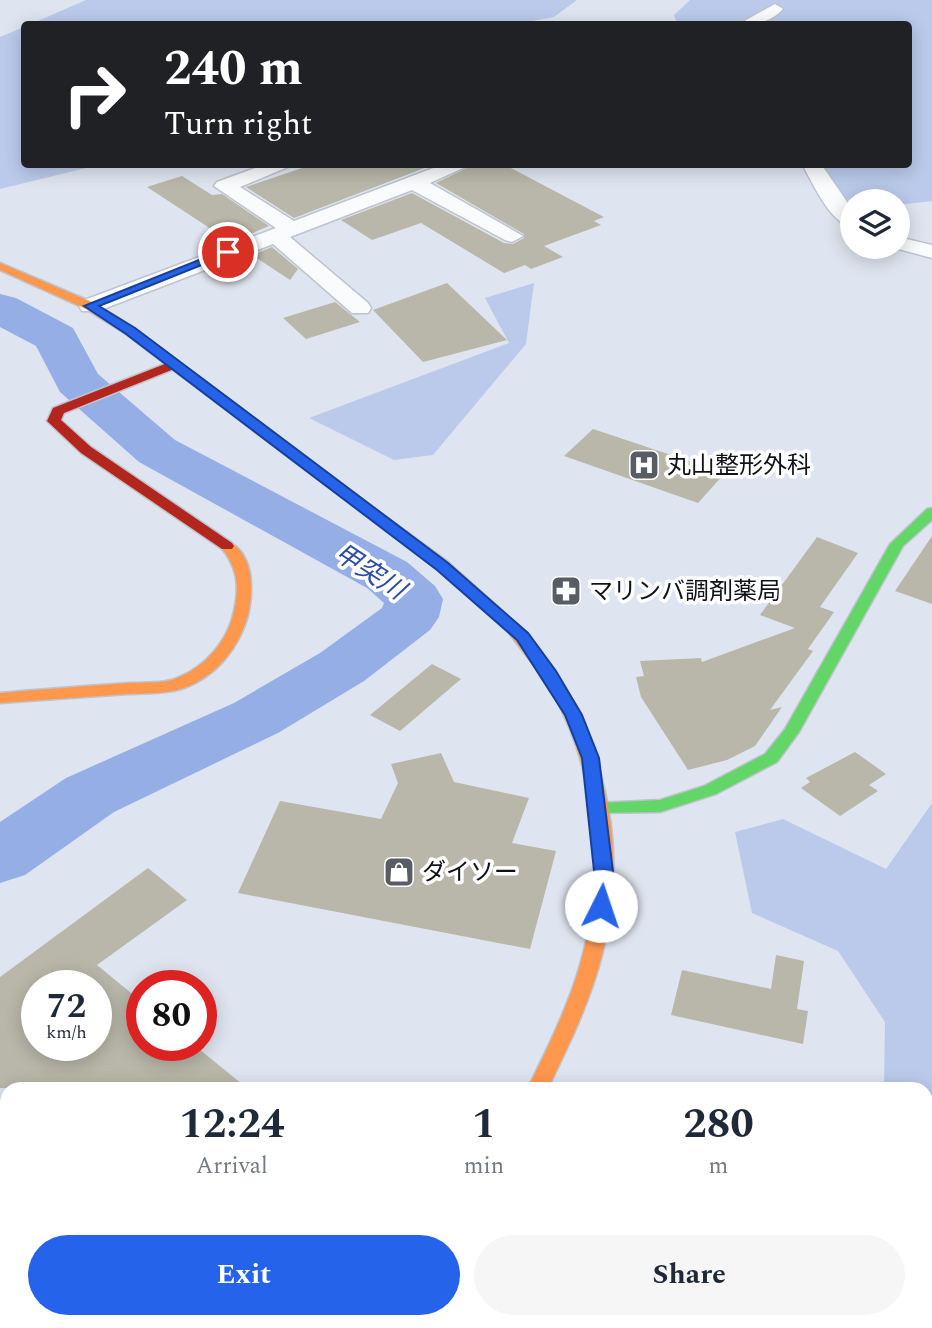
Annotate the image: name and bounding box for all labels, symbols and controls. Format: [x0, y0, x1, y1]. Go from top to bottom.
text: 240 m [164, 32, 303, 107]
icon: right [49, 49, 140, 140]
text: Turn right [164, 100, 312, 149]
map controls [840, 189, 910, 259]
button: layers [840, 189, 910, 259]
pin [198, 222, 258, 282]
icon: arrive [209, 233, 247, 271]
hospital icon: 丸山整形外科 [627, 448, 661, 482]
place label: 丸山整形外科 [667, 448, 811, 484]
water label: 甲突川 [326, 534, 416, 611]
pharmacy icon: マリンバ調剤薬局 [549, 574, 583, 608]
place label: マリンバ調剤薬局 [589, 574, 781, 610]
shop icon: ダイソー [382, 855, 416, 889]
place label: ダイソー [422, 855, 518, 891]
position arrow [564, 869, 638, 943]
speed limit sign: 80 [126, 970, 217, 1061]
text: 72 [47, 980, 86, 1033]
text: km/h [46, 1019, 87, 1046]
text: 12:24 [179, 1093, 285, 1156]
text: 1 [472, 1093, 496, 1156]
text: 280 [683, 1093, 754, 1156]
text: Arrival [196, 1149, 268, 1184]
text: min [464, 1149, 504, 1184]
text: m [709, 1149, 728, 1184]
button: Exit [28, 1235, 460, 1315]
button: Share [474, 1235, 905, 1315]

